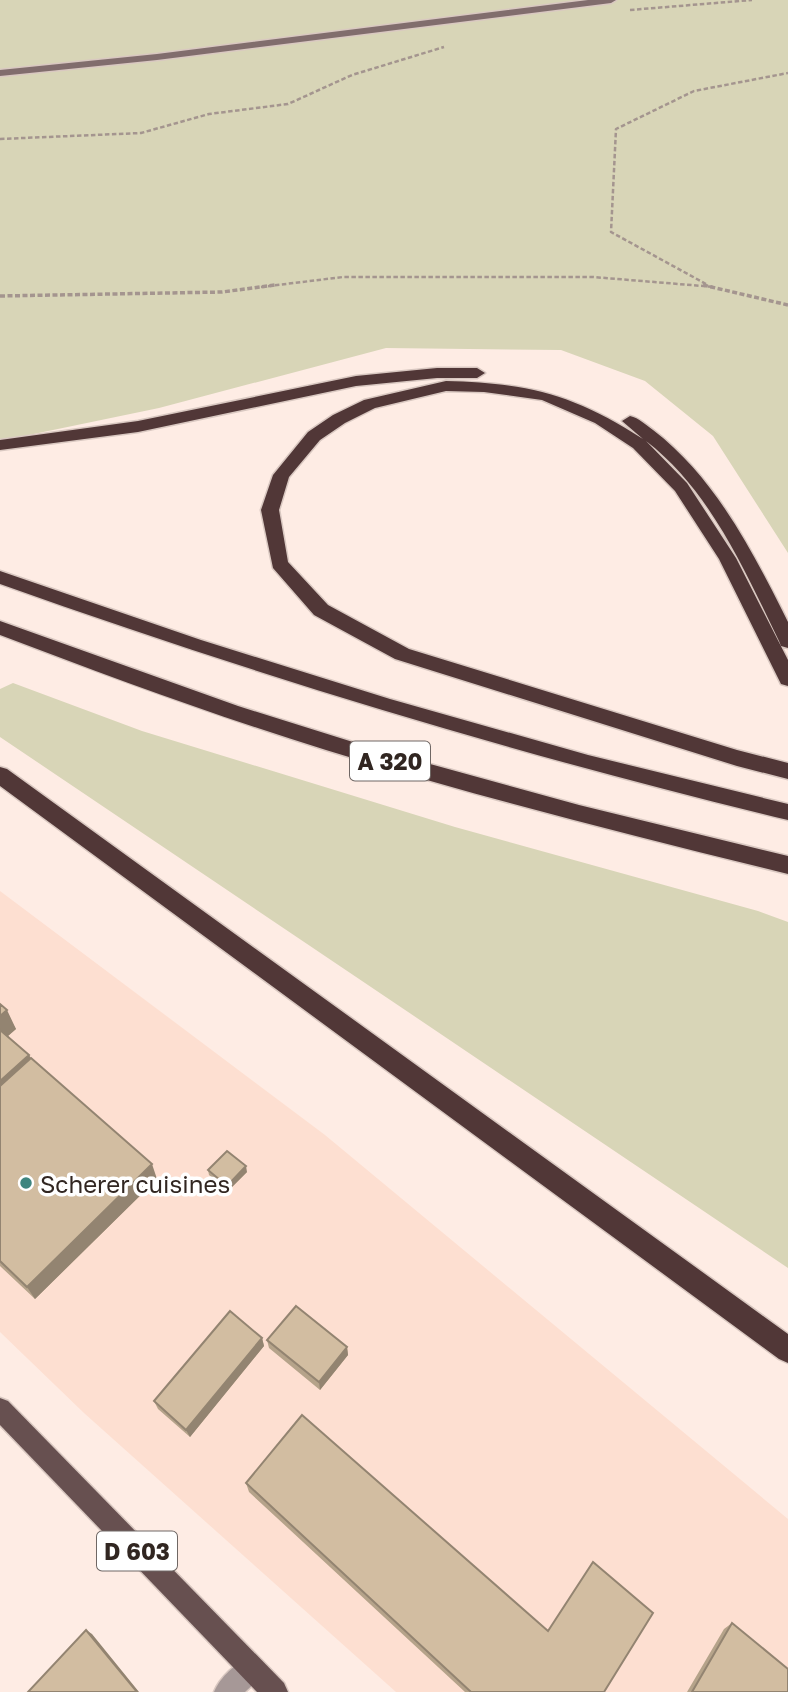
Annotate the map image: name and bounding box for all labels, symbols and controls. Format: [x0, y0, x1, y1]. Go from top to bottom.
road number: A 320 [350, 741, 430, 780]
place label: Scherer cuisines [40, 1169, 230, 1198]
marker: Scherer cuisines [18, 1175, 34, 1191]
road number: D 603 [97, 1532, 177, 1570]

